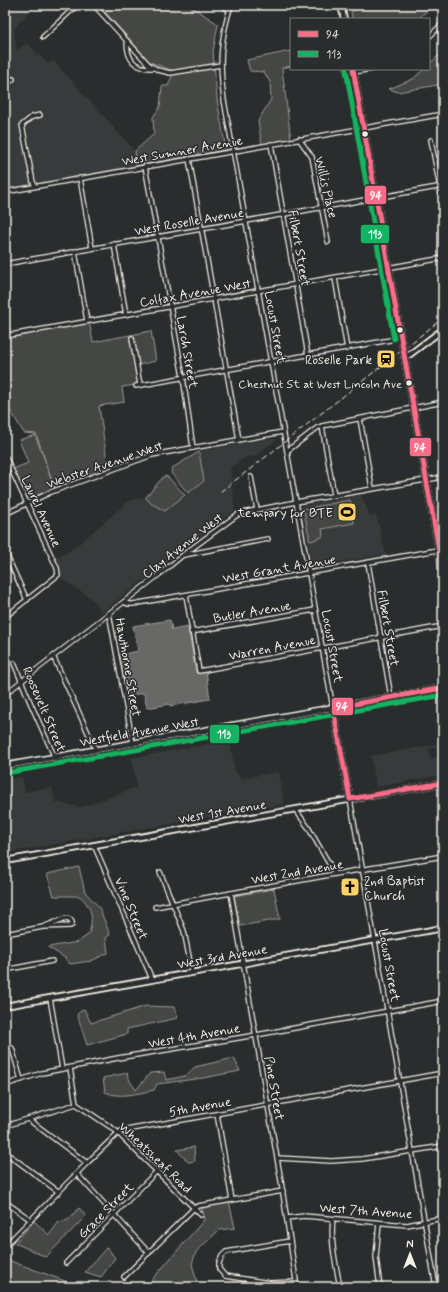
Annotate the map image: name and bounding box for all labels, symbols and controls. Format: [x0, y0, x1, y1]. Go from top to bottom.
legend [290, 18, 430, 70]
text: 94 [326, 27, 339, 43]
text: 113 [326, 47, 342, 63]
unlabelled marker [360, 129, 370, 139]
street label: West Sumner Avenue [120, 132, 244, 171]
street label: Willis Place [310, 155, 341, 220]
line badge: 94 [364, 185, 387, 205]
text: 94 [370, 189, 382, 203]
street label: West Roselle Avenue [133, 204, 245, 240]
street label: Filbert Street [283, 209, 314, 288]
line badge: 113 [360, 224, 390, 244]
text: 113 [368, 228, 383, 242]
street label: Colfax Avenue West [138, 275, 252, 312]
street label: Locust Street [260, 289, 289, 365]
street label: Larch Street [172, 315, 201, 390]
unlabelled marker [395, 325, 405, 335]
station icon: Roselle Park [375, 348, 397, 370]
place label: Roselle Park [305, 352, 372, 369]
place label: Chestnut St at West Lincoln Ave [238, 377, 402, 393]
marker: Chestnut St at West Lincoln Ave [404, 378, 414, 388]
street label: Webster Avenue West [44, 437, 165, 493]
line badge: 94 [409, 437, 432, 457]
text: 94 [414, 441, 426, 455]
street label: Laurel Avenue [17, 473, 65, 550]
sports icon: tempary for BTE [336, 501, 358, 523]
place label: tempary for BTE [236, 505, 333, 524]
street label: Clay Avenue West [139, 509, 227, 583]
street label: West Grant Avenue [221, 551, 337, 588]
street label: Filbert Street [372, 589, 403, 668]
street label: Butler Avenue [212, 597, 293, 628]
street label: Locust Street [317, 608, 346, 684]
street label: Hawthorne Street [110, 617, 145, 718]
street label: Warren Avenue [227, 632, 317, 665]
street label: Roosevelt Street [18, 664, 69, 755]
line badge: 94 [331, 697, 354, 716]
text: 94 [336, 700, 348, 714]
street label: Westfield Avenue West [78, 714, 200, 751]
line badge: 113 [209, 724, 240, 744]
text: 113 [217, 728, 232, 742]
street label: West 1st Avenue [177, 796, 268, 829]
street label: West 2nd Avenue [250, 856, 345, 889]
place label: 2nd Baptist Church [364, 873, 425, 905]
street label: Vine Street [110, 875, 151, 942]
church icon: 2nd Baptist Church [339, 876, 361, 898]
street label: Locust Street [374, 927, 403, 1003]
street label: West 3rd Avenue [176, 941, 269, 974]
street label: West 4th Avenue [147, 1020, 241, 1053]
street label: Pine Street [260, 1055, 288, 1122]
street label: 5th Avenue [168, 1094, 233, 1121]
street label: Wheatsheaf Road [115, 1119, 195, 1197]
street label: Grace Street [74, 1179, 138, 1243]
street label: West 7th Avenue [319, 1200, 413, 1223]
north arrow [390, 1234, 430, 1274]
text: N [406, 1238, 414, 1252]

